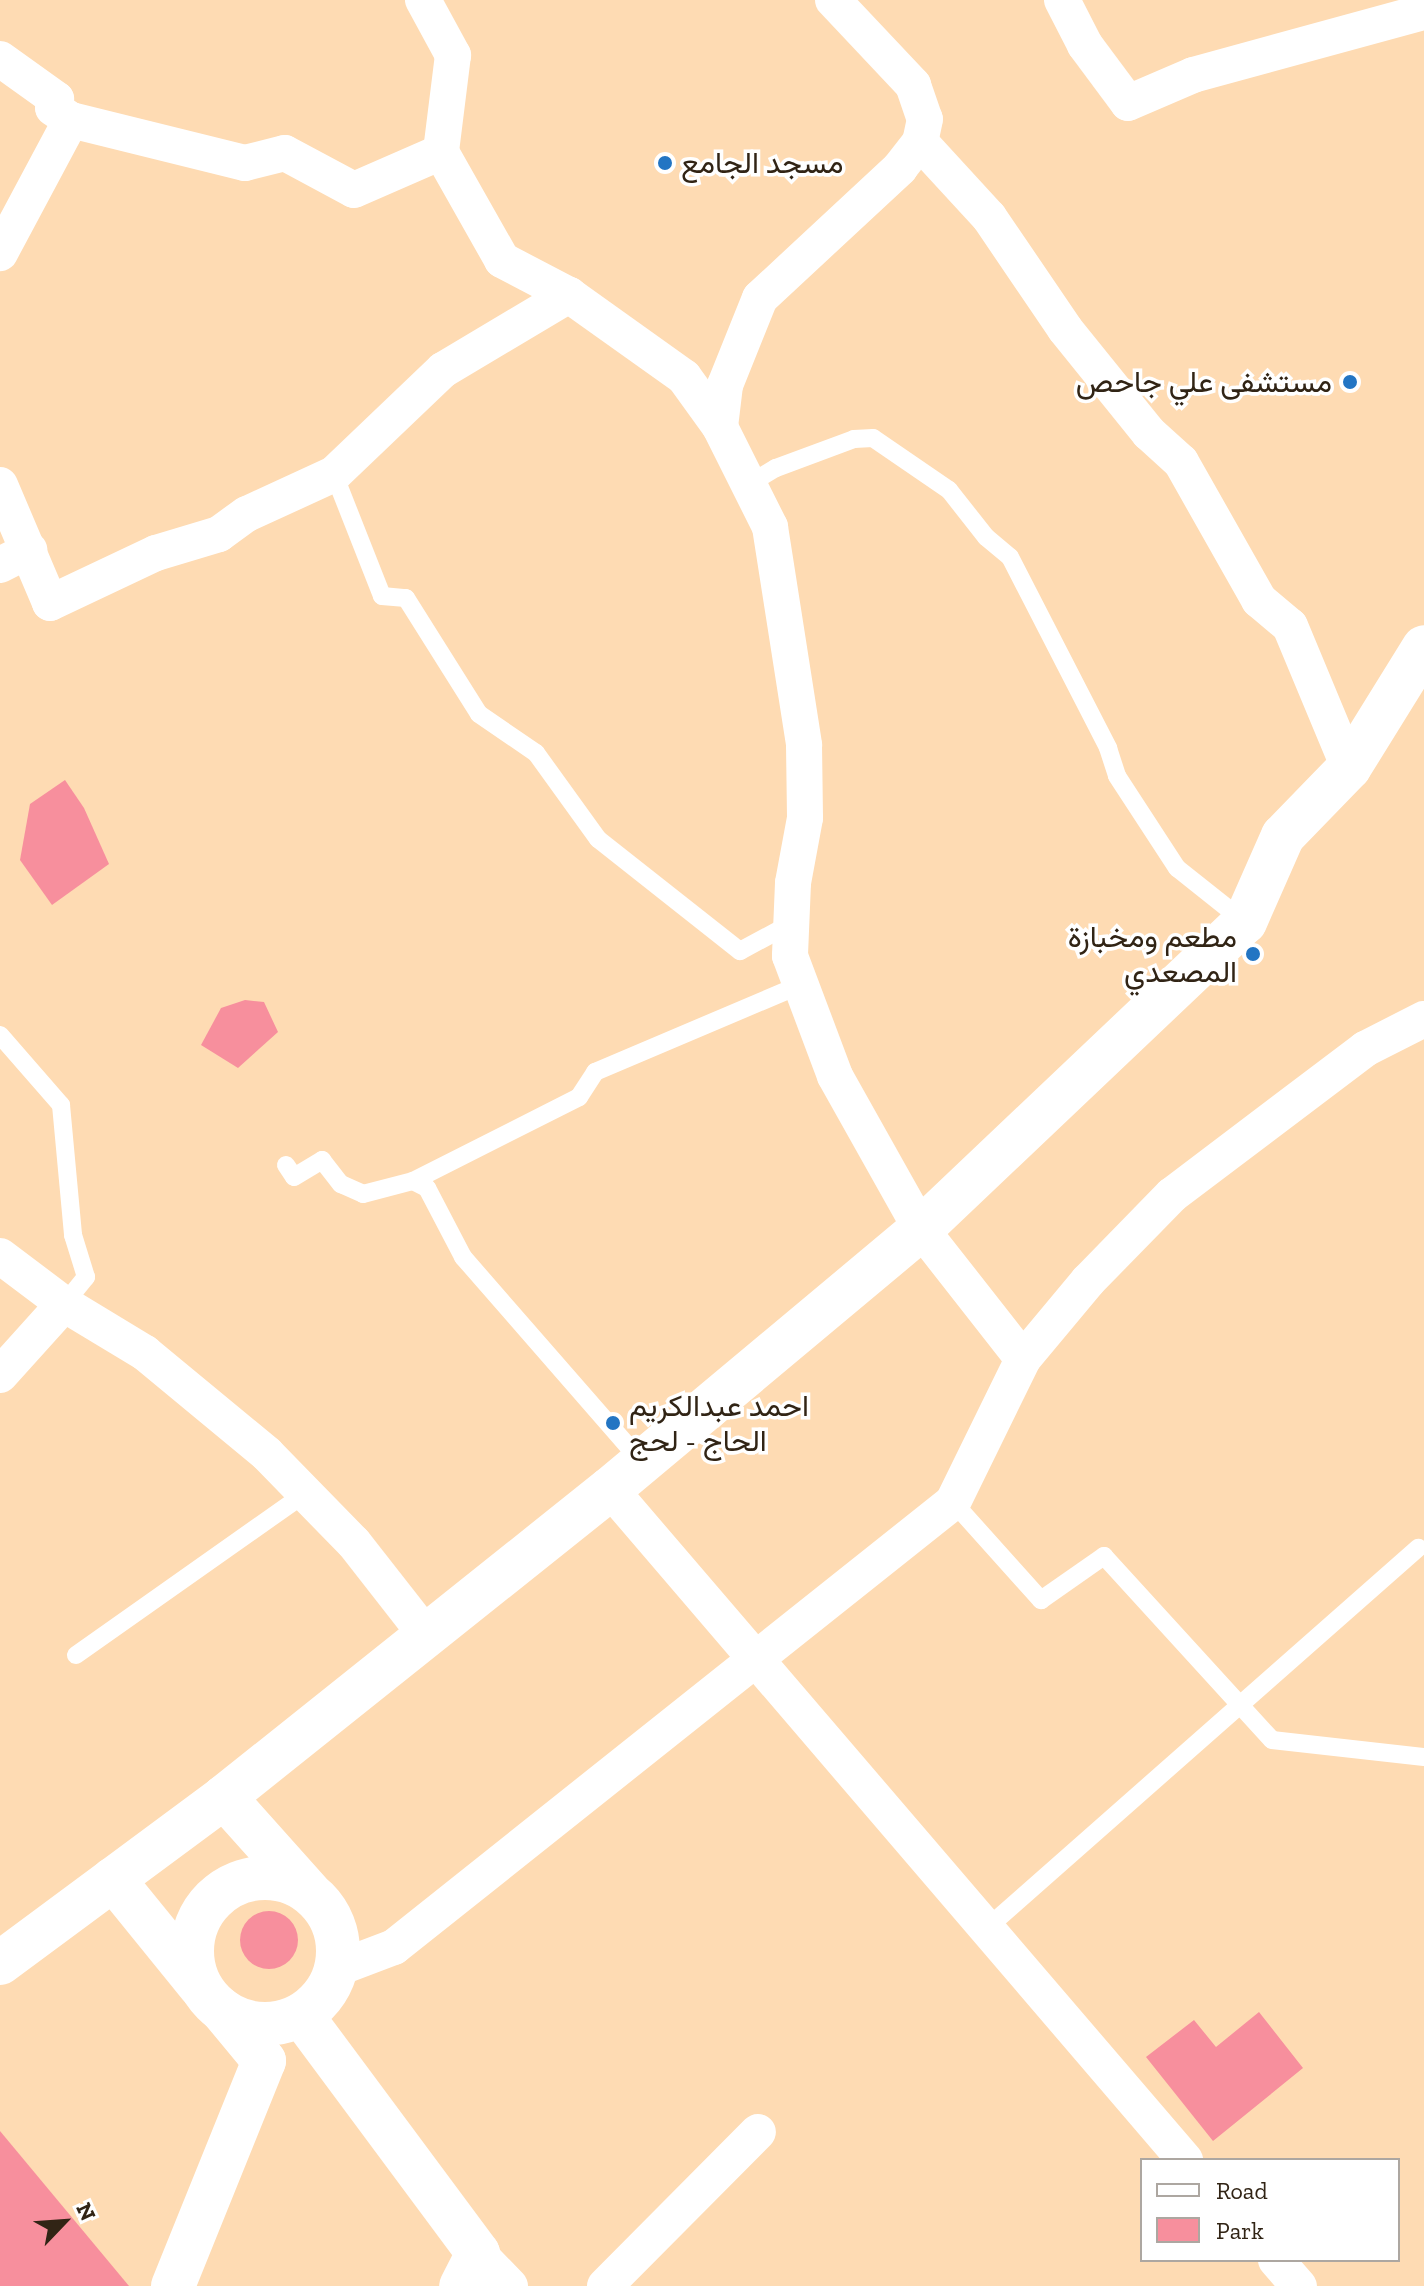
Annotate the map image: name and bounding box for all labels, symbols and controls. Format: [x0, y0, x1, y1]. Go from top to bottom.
place label: مسجد الجامع [681, 145, 843, 181]
marker: مسجد الجامع [656, 154, 674, 172]
place label: مستشفى علي جاحص [1076, 364, 1332, 400]
marker: مستشفى علي جاحص [1339, 371, 1361, 393]
place label: مطعم ومخبازة المصعدي [1068, 919, 1237, 990]
marker: مطعم ومخبازة المصعدي [1244, 945, 1262, 963]
place label: احمد عبدالكريم الحاج - لحج [629, 1388, 809, 1458]
marker: احمد عبدالكريم الحاج - لحج [604, 1414, 622, 1432]
legend [1140, 2158, 1400, 2262]
text: Road [1216, 2176, 1268, 2205]
north arrow [24, 2182, 104, 2262]
text: N [70, 2198, 102, 2225]
text: Park [1216, 2216, 1264, 2245]

